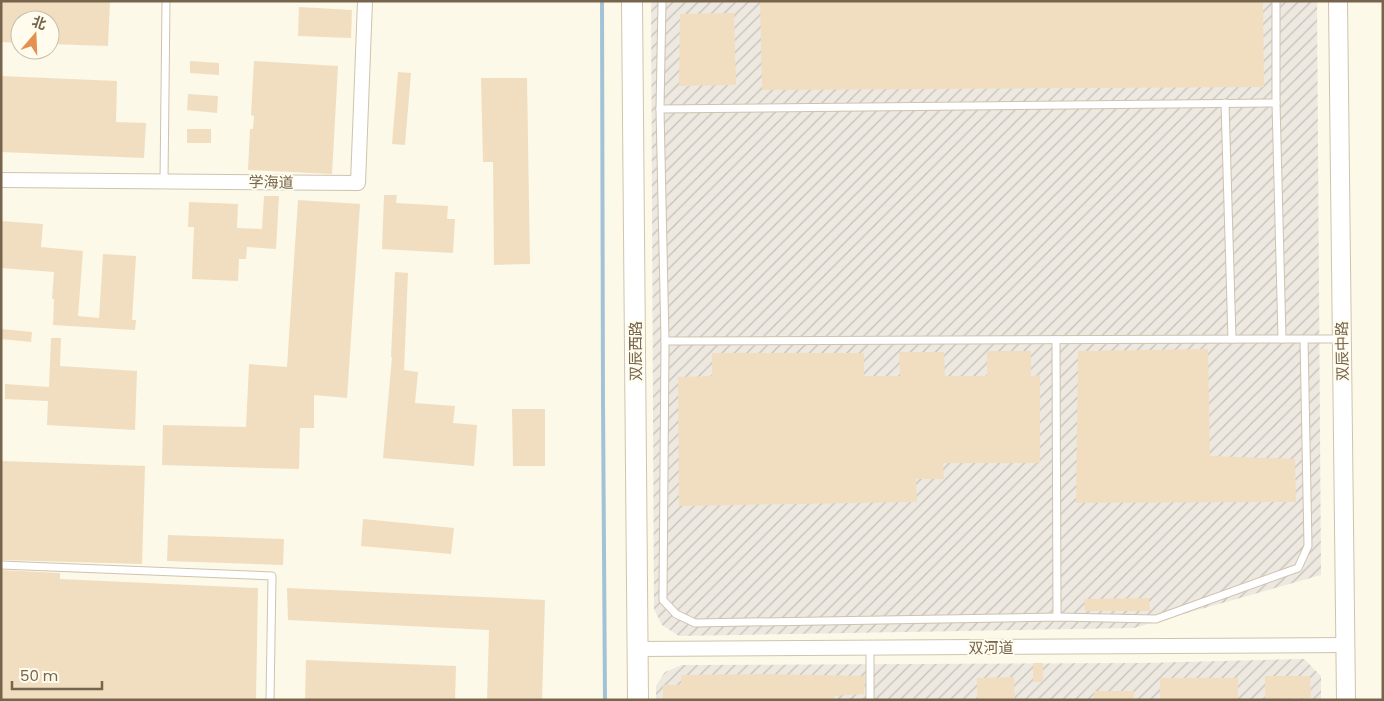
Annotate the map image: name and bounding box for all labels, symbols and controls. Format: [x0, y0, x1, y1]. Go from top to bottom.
north arrow [10, 10, 60, 60]
text: 北 [29, 11, 49, 34]
street label: 学海道 [248, 171, 294, 193]
street label: 双辰西路 [625, 321, 646, 381]
street label: 双辰中路 [1331, 321, 1353, 381]
street label: 双河道 [968, 637, 1014, 658]
scale bar [12, 658, 102, 690]
text: 50 m [20, 665, 58, 686]

